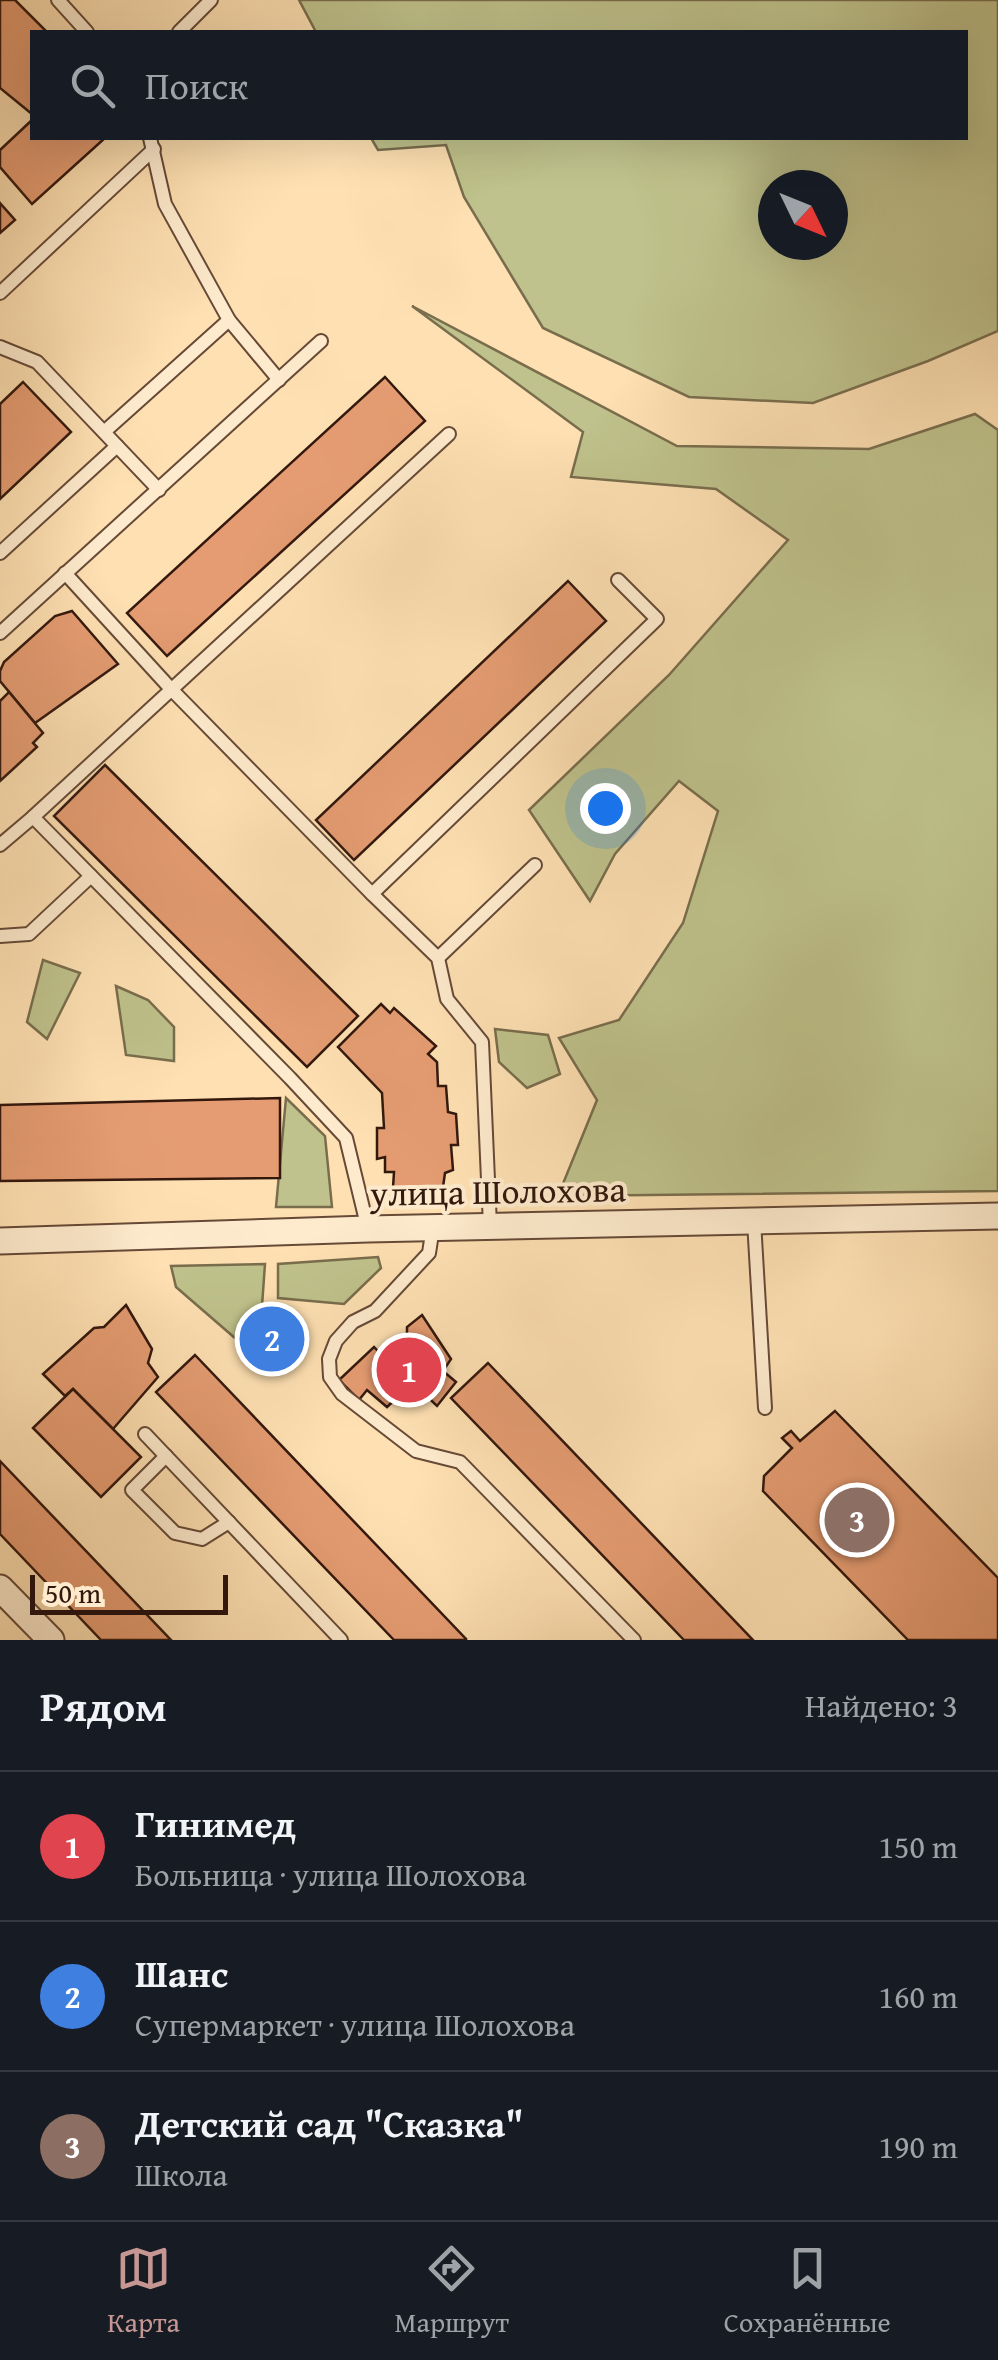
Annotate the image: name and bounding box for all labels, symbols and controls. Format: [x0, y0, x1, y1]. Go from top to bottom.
search box [30, 30, 968, 140]
text: Поиск [145, 57, 248, 113]
icon: search [65, 58, 120, 113]
north arrow [758, 170, 848, 260]
your location [580, 783, 631, 834]
street label: улица Шолохова [369, 1163, 627, 1219]
pin: 2 [240, 1302, 304, 1376]
pin: 1 [376, 1332, 442, 1408]
pin: 3 [824, 1482, 890, 1558]
scale bar [30, 1570, 228, 1614]
text: 50 m [45, 1572, 101, 1613]
text: Рядом [40, 1675, 167, 1736]
text: Найдено: 3 [805, 1682, 958, 1729]
text: Гинимед [135, 1795, 296, 1851]
text: 1 [64, 1823, 81, 1870]
text: 150 m [879, 1823, 958, 1870]
text: Больница · улица Шолохова [135, 1851, 527, 1898]
text: Шанс [135, 1945, 228, 2001]
text: 2 [64, 1973, 81, 2020]
text: 160 m [879, 1973, 958, 2020]
text: Супермаркет · улица Шолохова [135, 2001, 575, 2048]
text: Детский сад "Сказка" [135, 2095, 524, 2151]
text: 3 [64, 2123, 81, 2170]
text: 190 m [879, 2123, 958, 2170]
text: Школа [135, 2151, 228, 2198]
tab: Карта [107, 2241, 180, 2342]
tab: Маршрут [395, 2241, 509, 2342]
tab: Сохранённые [724, 2241, 891, 2342]

